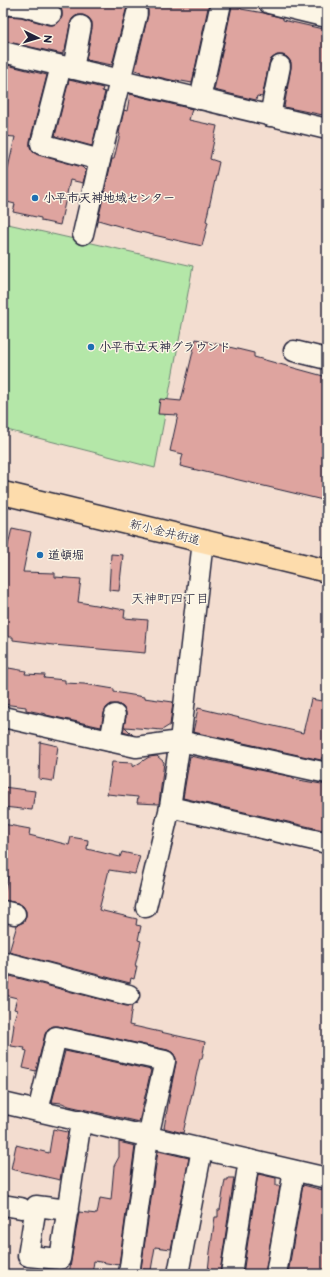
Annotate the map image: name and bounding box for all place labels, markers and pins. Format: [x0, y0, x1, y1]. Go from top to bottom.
place label: 小平市天神地域センター [43, 191, 175, 206]
marker: 小平市天神地域センター [30, 193, 40, 203]
place label: 小平市立天神グラウンド [99, 340, 231, 355]
marker: 小平市立天神グラウンド [86, 342, 96, 352]
place label: 道頓堀 [48, 548, 84, 563]
marker: 道頓堀 [35, 550, 45, 560]

